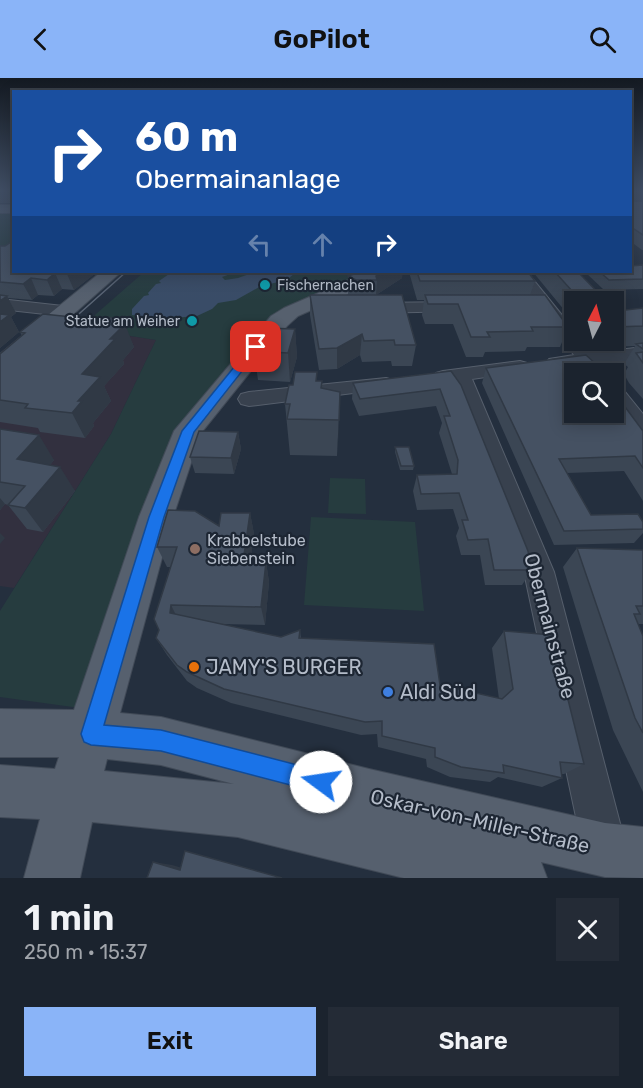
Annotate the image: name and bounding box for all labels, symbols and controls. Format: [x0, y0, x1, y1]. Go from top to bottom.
icon: back [24, 23, 57, 56]
text: GoPilot [273, 23, 370, 55]
icon: search [586, 23, 619, 56]
text: 60 m [135, 112, 238, 162]
icon: right [36, 114, 114, 192]
text: Obermainanlage [135, 163, 341, 195]
icon: left [243, 228, 276, 261]
icon: ahead [306, 228, 339, 261]
icon: right [369, 228, 402, 261]
place label: Fischernachen [277, 277, 374, 294]
marker: Fischernachen [258, 278, 272, 292]
north arrow [564, 291, 624, 351]
map controls [564, 291, 624, 423]
place label: Statue am Weiher [66, 313, 181, 330]
marker: Statue am Weiher [185, 314, 199, 328]
pin [230, 321, 281, 372]
icon: arrive [239, 330, 272, 363]
button: search [564, 363, 624, 423]
place label: Krabbelstube Siebenstein [207, 531, 306, 568]
marker: Krabbelstube Siebenstein [188, 542, 202, 556]
street label: Obermainstraße [519, 551, 581, 701]
place label: JAMY'S BURGER [206, 655, 362, 679]
marker: JAMY'S BURGER [187, 660, 201, 674]
place label: Aldi Süd [400, 680, 476, 704]
marker: Aldi Süd [381, 685, 395, 699]
position arrow [289, 750, 353, 814]
street label: Oskar-von-Miller-Straße [368, 784, 592, 858]
text: 1 min [24, 896, 115, 939]
button: close [556, 898, 619, 961]
text: 250 m · 15:37 [24, 940, 147, 964]
button: Exit [24, 1007, 316, 1076]
button: Share [328, 1007, 619, 1076]

